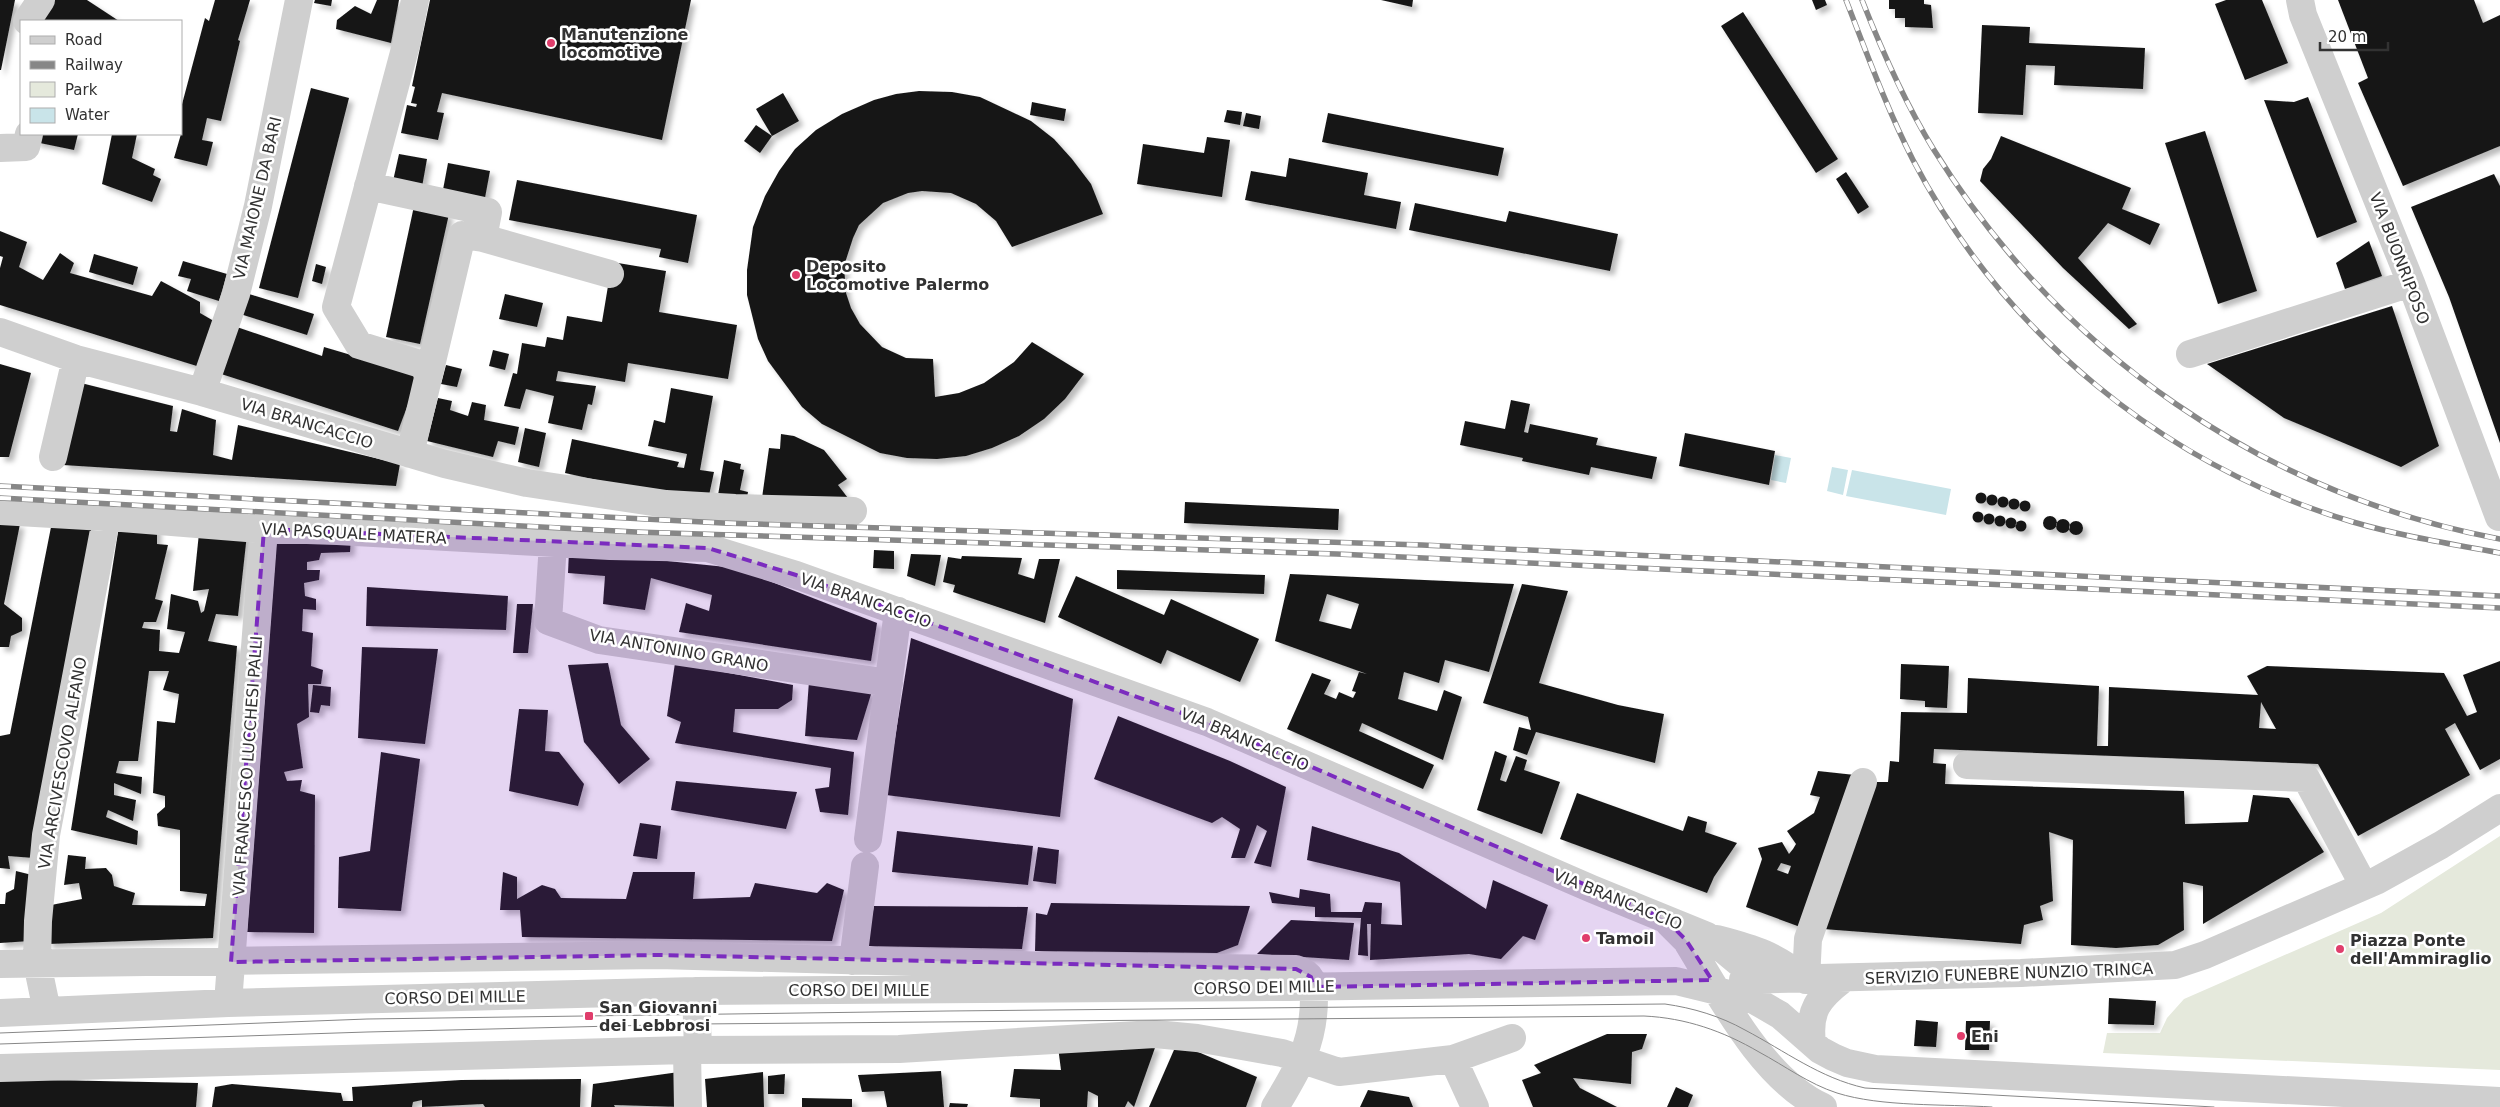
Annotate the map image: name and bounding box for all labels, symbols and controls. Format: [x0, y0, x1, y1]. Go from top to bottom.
legend [20, 20, 182, 135]
scale bar [2320, 20, 2388, 52]
place label: Manutenzione locomotive [561, 25, 689, 62]
text: 20 m [2328, 28, 2366, 46]
text: Road [65, 31, 103, 49]
marker: Manutenzione locomotive [545, 37, 557, 49]
text: Railway [65, 56, 123, 74]
text: Park [65, 81, 98, 99]
text: Water [65, 106, 110, 124]
street label: VIA MAIONE DA BARI [229, 115, 285, 281]
street label: VIA BUONRIPOSO [2366, 190, 2433, 327]
place label: Deposito Locomotive Palermo [806, 257, 989, 294]
marker: Deposito Locomotive Palermo [790, 269, 802, 281]
street label: VIA BRANCACCIO [238, 394, 375, 453]
street label: VIA PASQUALE MATERA [261, 519, 447, 548]
street label: VIA BRANCACCIO [798, 569, 934, 632]
street label: VIA ANTONINO GRANO [588, 625, 770, 676]
street label: VIA FRANCESCO LUCCHESI PALLI [229, 635, 266, 897]
street label: VIA ARCIVESCOVO ALFANO [34, 656, 91, 871]
street label: VIA BRANCACCIO [1178, 704, 1312, 775]
street label: VIA BRANCACCIO [1550, 865, 1685, 934]
place label: Tamoil [1596, 929, 1654, 948]
place label: Piazza Ponte dell'Ammiraglio [2350, 931, 2491, 968]
marker: Tamoil [1580, 932, 1592, 944]
marker: Piazza Ponte dell'Ammiraglio [2334, 943, 2346, 955]
street label: SERVIZIO FUNEBRE NUNZIO TRINCA [1865, 959, 2154, 988]
street label: CORSO DEI MILLE [1193, 977, 1335, 998]
street label: CORSO DEI MILLE [788, 981, 930, 1000]
street label: CORSO DEI MILLE [384, 987, 526, 1008]
place label: San Giovanni dei Lebbrosi [599, 998, 717, 1035]
marker: San Giovanni dei Lebbrosi [583, 1010, 595, 1022]
place label: Eni [1971, 1027, 1999, 1046]
marker: Eni [1955, 1030, 1967, 1042]

